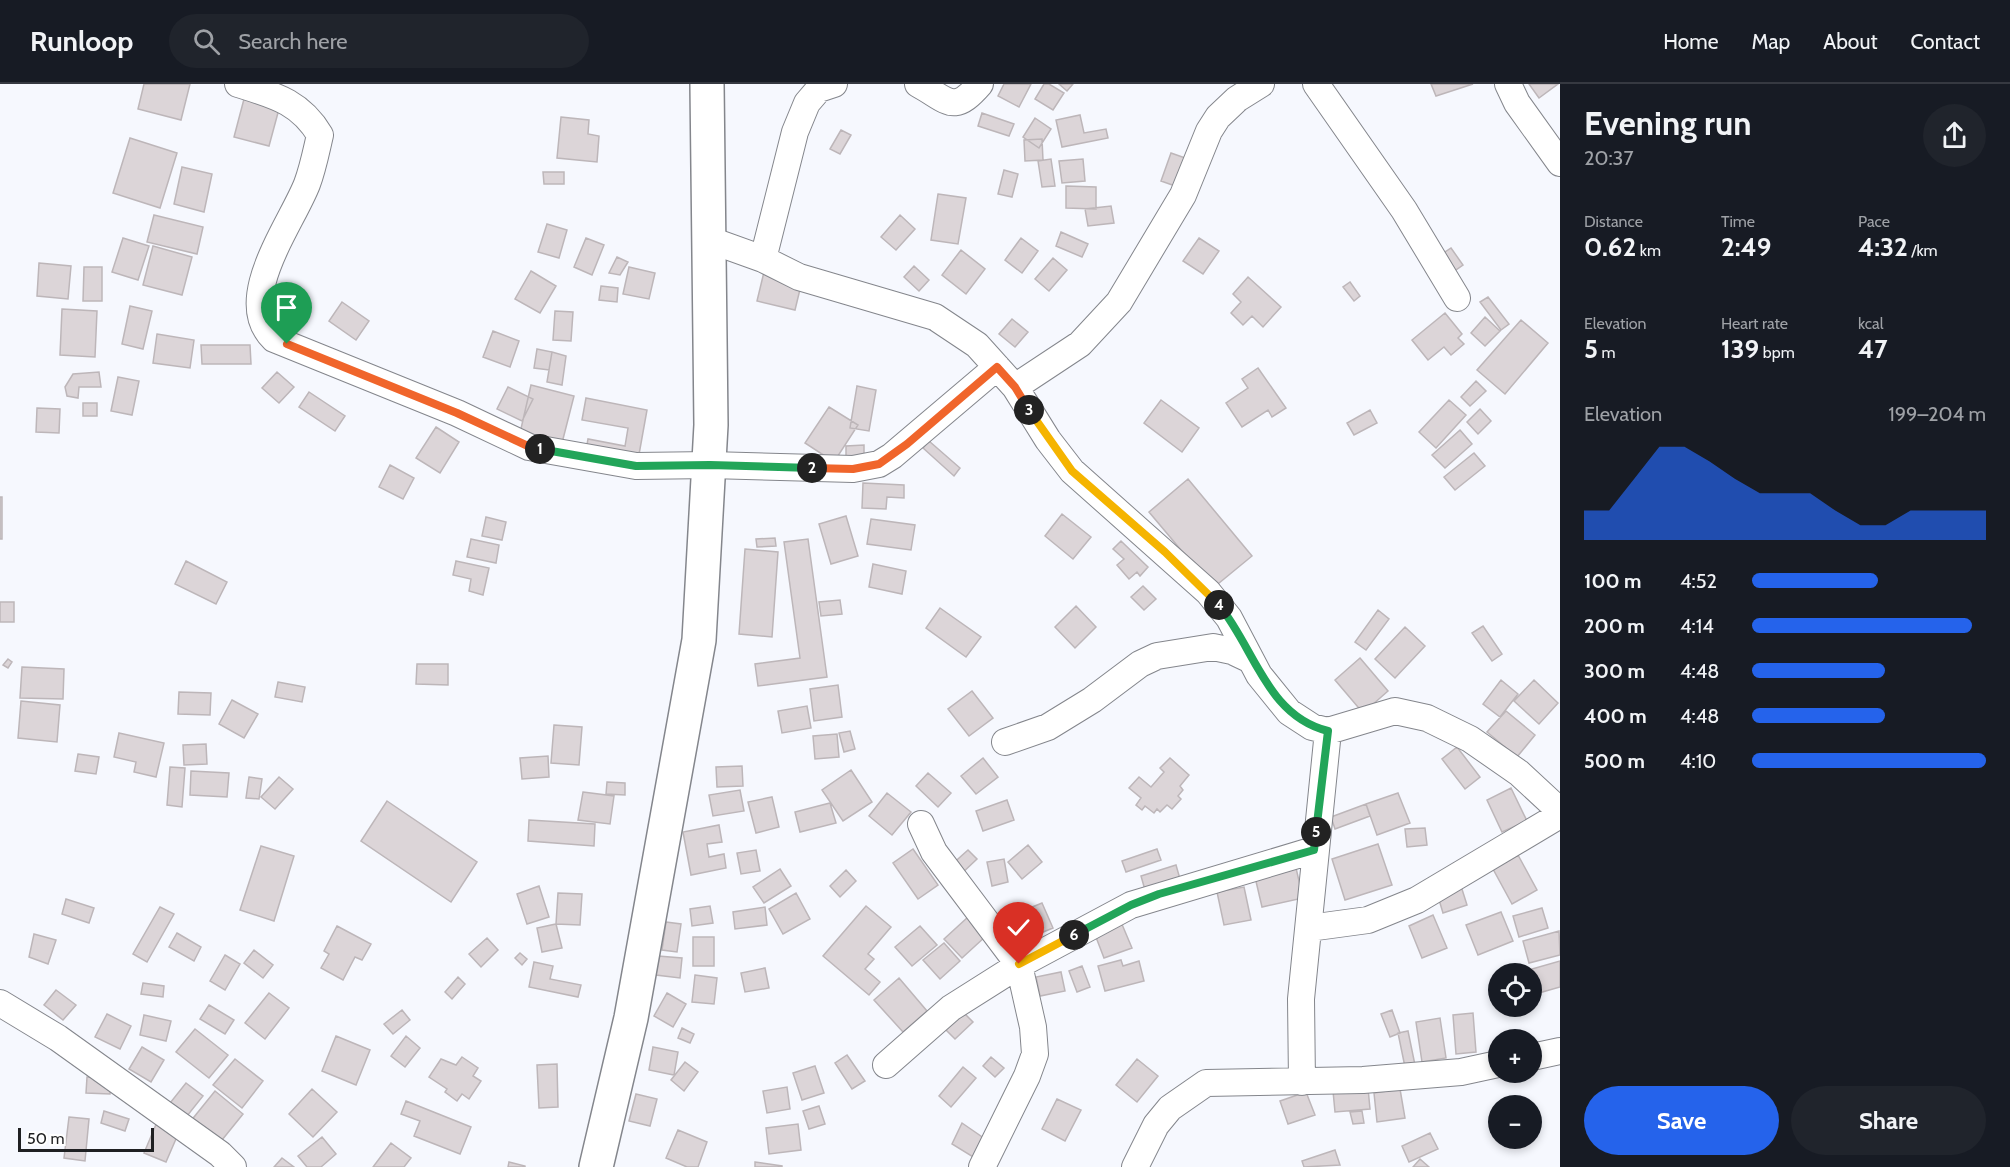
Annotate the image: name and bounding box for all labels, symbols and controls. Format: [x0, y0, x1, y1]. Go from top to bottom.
search box [169, 14, 589, 68]
text: Runloop [30, 24, 133, 58]
icon: search [190, 25, 223, 58]
text: Search here [238, 28, 348, 55]
text: Home [1663, 29, 1719, 54]
text: Map [1752, 29, 1790, 54]
text: About [1823, 29, 1877, 54]
text: Contact [1910, 29, 1980, 54]
text: Evening run [1584, 103, 1751, 143]
button: share [1923, 104, 1986, 167]
text: 20:37 [1584, 146, 1633, 170]
text: Distance [1584, 212, 1643, 231]
text: Time [1721, 212, 1755, 231]
text: Pace [1858, 212, 1890, 231]
text: 0.62 [1584, 231, 1636, 263]
text: 2:49 [1721, 231, 1771, 263]
text: 4:32 [1858, 231, 1908, 263]
text: km [1636, 241, 1661, 260]
text: /km [1908, 241, 1938, 260]
pin [261, 282, 312, 344]
icon: arrive [270, 291, 303, 324]
text: Elevation [1584, 314, 1647, 333]
text: Heart rate [1721, 314, 1788, 333]
text: kcal [1858, 314, 1884, 333]
text: 5 [1584, 333, 1598, 365]
text: 139 [1721, 333, 1759, 365]
text: 47 [1858, 333, 1887, 365]
text: m [1598, 343, 1616, 362]
text: bpm [1759, 343, 1795, 362]
pin: 3 [1014, 395, 1044, 425]
text: 3 [1025, 400, 1033, 419]
text: Elevation [1584, 402, 1662, 426]
text: 199–204 m [1888, 402, 1986, 426]
pin: 1 [525, 434, 555, 464]
text: 1 [537, 439, 543, 458]
pin: 2 [797, 453, 827, 483]
text: 2 [808, 458, 816, 477]
text: 100 m [1584, 569, 1642, 593]
text: 4:52 [1680, 569, 1717, 593]
pin: 4 [1204, 590, 1234, 620]
text: 4 [1214, 595, 1224, 614]
text: 200 m [1584, 614, 1645, 638]
text: 4:14 [1680, 614, 1714, 638]
text: 300 m [1584, 659, 1645, 683]
text: 4:48 [1680, 659, 1719, 683]
text: 400 m [1584, 704, 1647, 728]
text: 4:48 [1680, 704, 1719, 728]
text: 500 m [1584, 749, 1645, 773]
text: 4:10 [1680, 749, 1716, 773]
pin: 5 [1301, 817, 1331, 847]
text: 5 [1312, 822, 1320, 841]
pin [993, 902, 1044, 964]
icon: check [1002, 911, 1035, 944]
pin: 6 [1059, 920, 1089, 950]
text: 6 [1070, 925, 1079, 944]
map controls [1488, 963, 1542, 1149]
button: locate [1488, 963, 1542, 1017]
button: + [1488, 1029, 1542, 1083]
button: Save [1584, 1086, 1779, 1155]
button: Share [1791, 1086, 1986, 1155]
button: − [1488, 1095, 1542, 1149]
scale bar [18, 1125, 154, 1152]
text: 50 m [27, 1129, 64, 1148]

